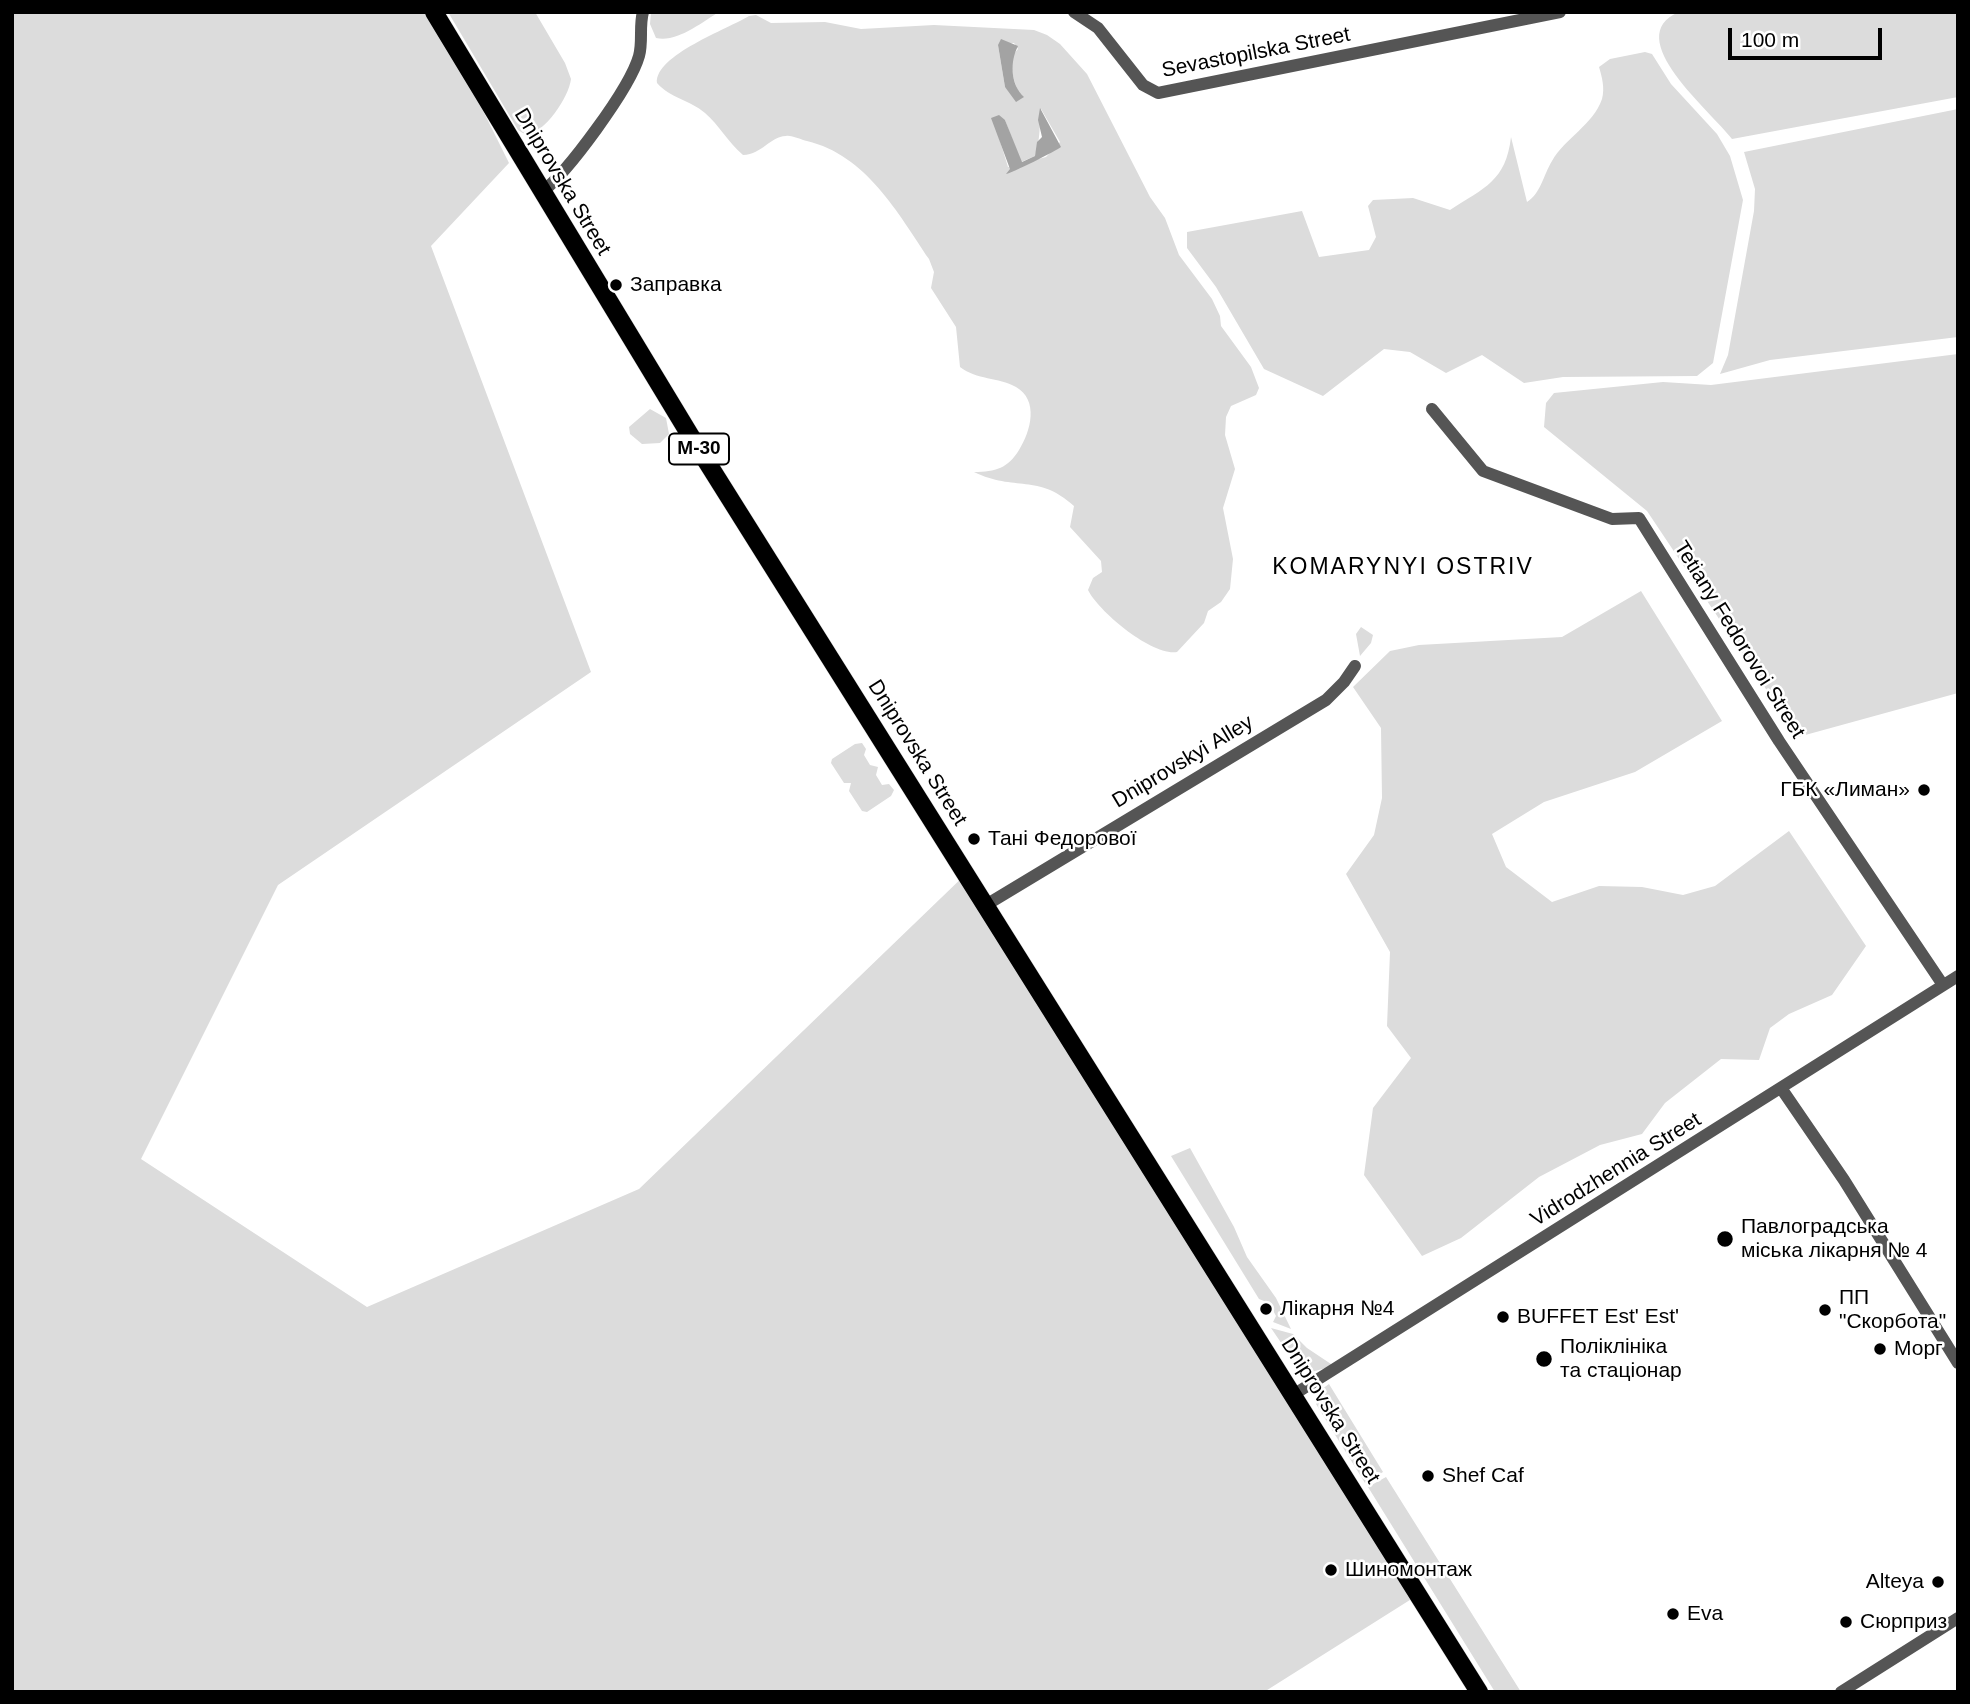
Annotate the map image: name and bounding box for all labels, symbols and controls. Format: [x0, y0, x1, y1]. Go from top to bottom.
scale bar [1732, 14, 1886, 58]
street label: Sevastopilska Street [1160, 22, 1352, 84]
text: 100 m [1741, 28, 1799, 51]
street label: Dniprovska Street [508, 104, 616, 260]
place label: Заправка [630, 272, 722, 298]
marker: Заправка [608, 277, 624, 293]
road number: М-30 [669, 433, 729, 464]
street label: Tetiany Fedorovoi Street [1668, 537, 1810, 743]
district label: KOMARYNYI OSTRIV [1274, 554, 1532, 582]
street label: Dniprovska Street [862, 676, 972, 830]
street label: Dniprovskyi Alley [1108, 710, 1258, 814]
place label: ГБК «Лиман» [1780, 777, 1910, 803]
marker: ГБК «Лиман» [1916, 782, 1932, 798]
place label: Тані Федорової [988, 826, 1137, 852]
marker: Тані Федорової [966, 831, 982, 847]
street label: Vidrodzhennia Street [1526, 1107, 1706, 1233]
place label: Павлоградська міська лікарня № 4 [1741, 1214, 1927, 1264]
marker: Павлоградська міська лікарня № 4 [1715, 1229, 1735, 1249]
place label: ПП "Скорбота" [1839, 1285, 1946, 1335]
place label: Лікарня №4 [1280, 1296, 1394, 1322]
marker: Лікарня №4 [1258, 1301, 1274, 1317]
marker: ПП "Скорбота" [1817, 1302, 1833, 1318]
place label: BUFFET Est' Est' [1517, 1304, 1679, 1330]
marker: BUFFET Est' Est' [1495, 1309, 1511, 1325]
street label: Dniprovska Street [1275, 1334, 1385, 1488]
place label: Поліклініка та стаціонар [1560, 1334, 1682, 1384]
place label: Морг [1894, 1336, 1943, 1362]
marker: Морг [1872, 1341, 1888, 1357]
marker: Поліклініка та стаціонар [1534, 1349, 1554, 1369]
place label: Shef Caf [1442, 1463, 1524, 1489]
marker: Shef Caf [1420, 1468, 1436, 1484]
place label: Шиномонтаж [1345, 1557, 1472, 1583]
marker: Шиномонтаж [1323, 1562, 1339, 1578]
place label: Alteya [1866, 1569, 1924, 1595]
marker: Alteya [1930, 1574, 1946, 1590]
place label: Eva [1687, 1601, 1723, 1627]
marker: Eva [1665, 1606, 1681, 1622]
place label: Сюрприз [1860, 1609, 1947, 1635]
marker: Сюрприз [1838, 1614, 1854, 1630]

